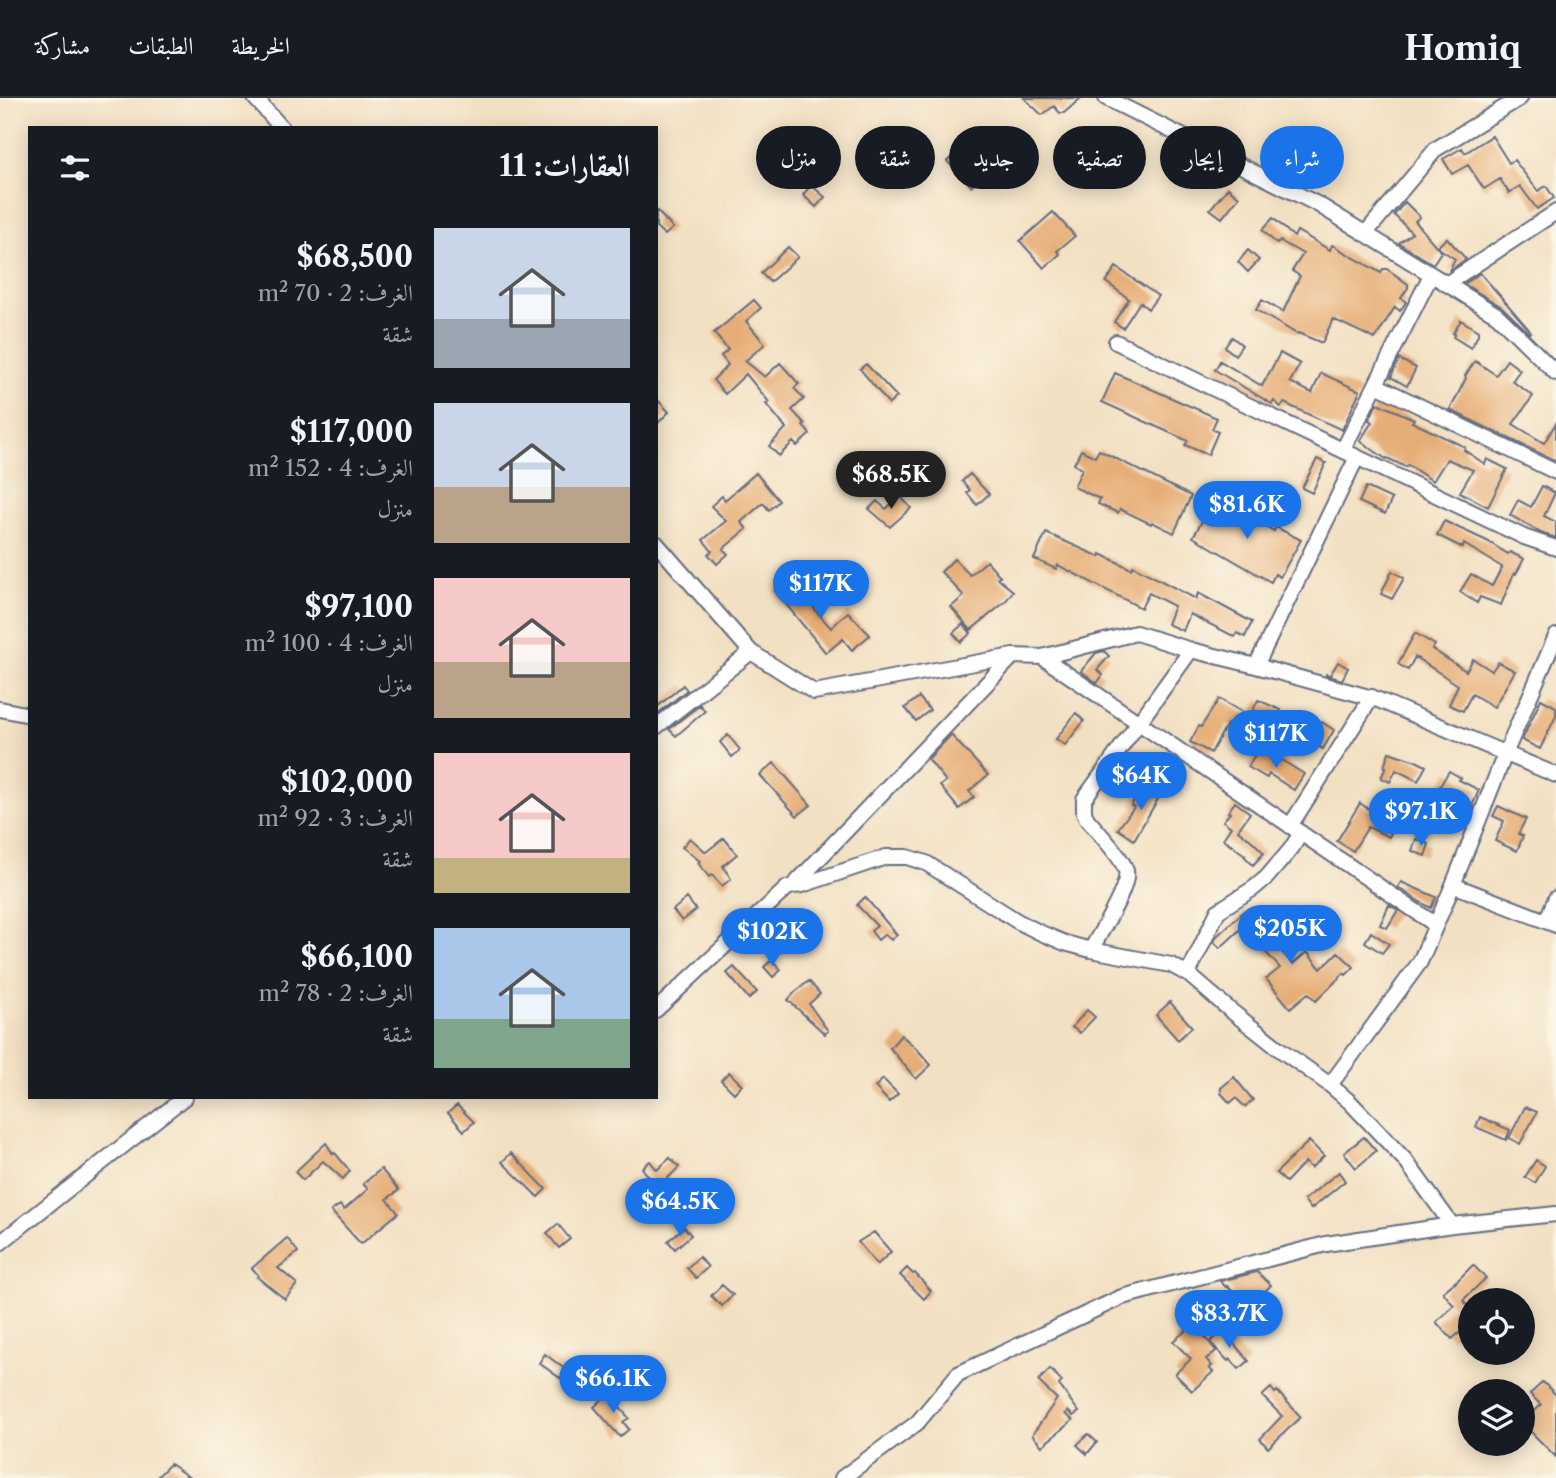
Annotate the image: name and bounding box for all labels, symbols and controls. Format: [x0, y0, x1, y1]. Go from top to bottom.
text: Homiq [1404, 28, 1521, 69]
text: مشاركة [35, 31, 90, 60]
text: الطبقات [128, 31, 194, 60]
text: الخريطة [232, 31, 290, 60]
chip: منزل [756, 126, 841, 189]
chip: شقة [855, 126, 935, 189]
chip: جديد [949, 126, 1039, 189]
chip: تصفية [1053, 126, 1146, 189]
chip: إيجار [1160, 126, 1246, 189]
chip: شراء [1260, 126, 1344, 189]
text: العقارات: 11 [499, 147, 630, 184]
icon: filters [56, 149, 94, 187]
text: $68,500 [297, 238, 413, 275]
icon: home [490, 256, 574, 340]
text: الغرف: 2 · 70 m² [258, 279, 413, 307]
text: شقة [383, 320, 413, 348]
text: $117,000 [290, 413, 413, 450]
icon: home [490, 431, 574, 515]
pin: $68.5K [834, 452, 948, 511]
text: الغرف: 4 · 152 m² [248, 454, 413, 482]
text: $68.5K [852, 460, 930, 488]
pin: $81.6K [1190, 482, 1304, 541]
text: $81.6K [1209, 490, 1285, 518]
text: منزل [378, 495, 413, 523]
pin: $117K [772, 560, 870, 620]
text: $117K [789, 569, 853, 597]
text: $97,100 [305, 588, 413, 625]
icon: home [490, 606, 574, 690]
text: الغرف: 4 · 100 m² [245, 629, 413, 657]
text: منزل [378, 670, 413, 698]
pin: $117K [1227, 710, 1325, 770]
text: $117K [1244, 719, 1308, 747]
pin: $64K [1100, 752, 1182, 812]
text: $64K [1112, 761, 1170, 789]
text: $102,000 [281, 763, 413, 800]
icon: home [490, 781, 574, 865]
pin: $97.1K [1364, 788, 1478, 848]
text: $97.1K [1385, 797, 1457, 825]
text: الغرف: 3 · 92 m² [257, 804, 413, 832]
text: شقة [383, 845, 413, 873]
pin: $205K [1241, 906, 1339, 965]
pin: $102K [723, 908, 821, 968]
text: $205K [1254, 914, 1326, 942]
text: $102K [737, 917, 807, 945]
text: $66,100 [301, 938, 413, 975]
icon: home [490, 956, 574, 1040]
text: الغرف: 2 · 78 m² [259, 979, 413, 1007]
text: شقة [383, 1020, 413, 1048]
pin: $64.5K [623, 1178, 737, 1238]
text: $64.5K [641, 1187, 719, 1215]
map controls [1458, 1288, 1535, 1456]
button: locate [1458, 1288, 1535, 1365]
pin: $83.7K [1172, 1290, 1286, 1350]
text: $83.7K [1191, 1299, 1267, 1327]
pin: $66.1K [556, 1356, 670, 1415]
text: $66.1K [575, 1364, 651, 1392]
button: layers [1458, 1379, 1535, 1456]

